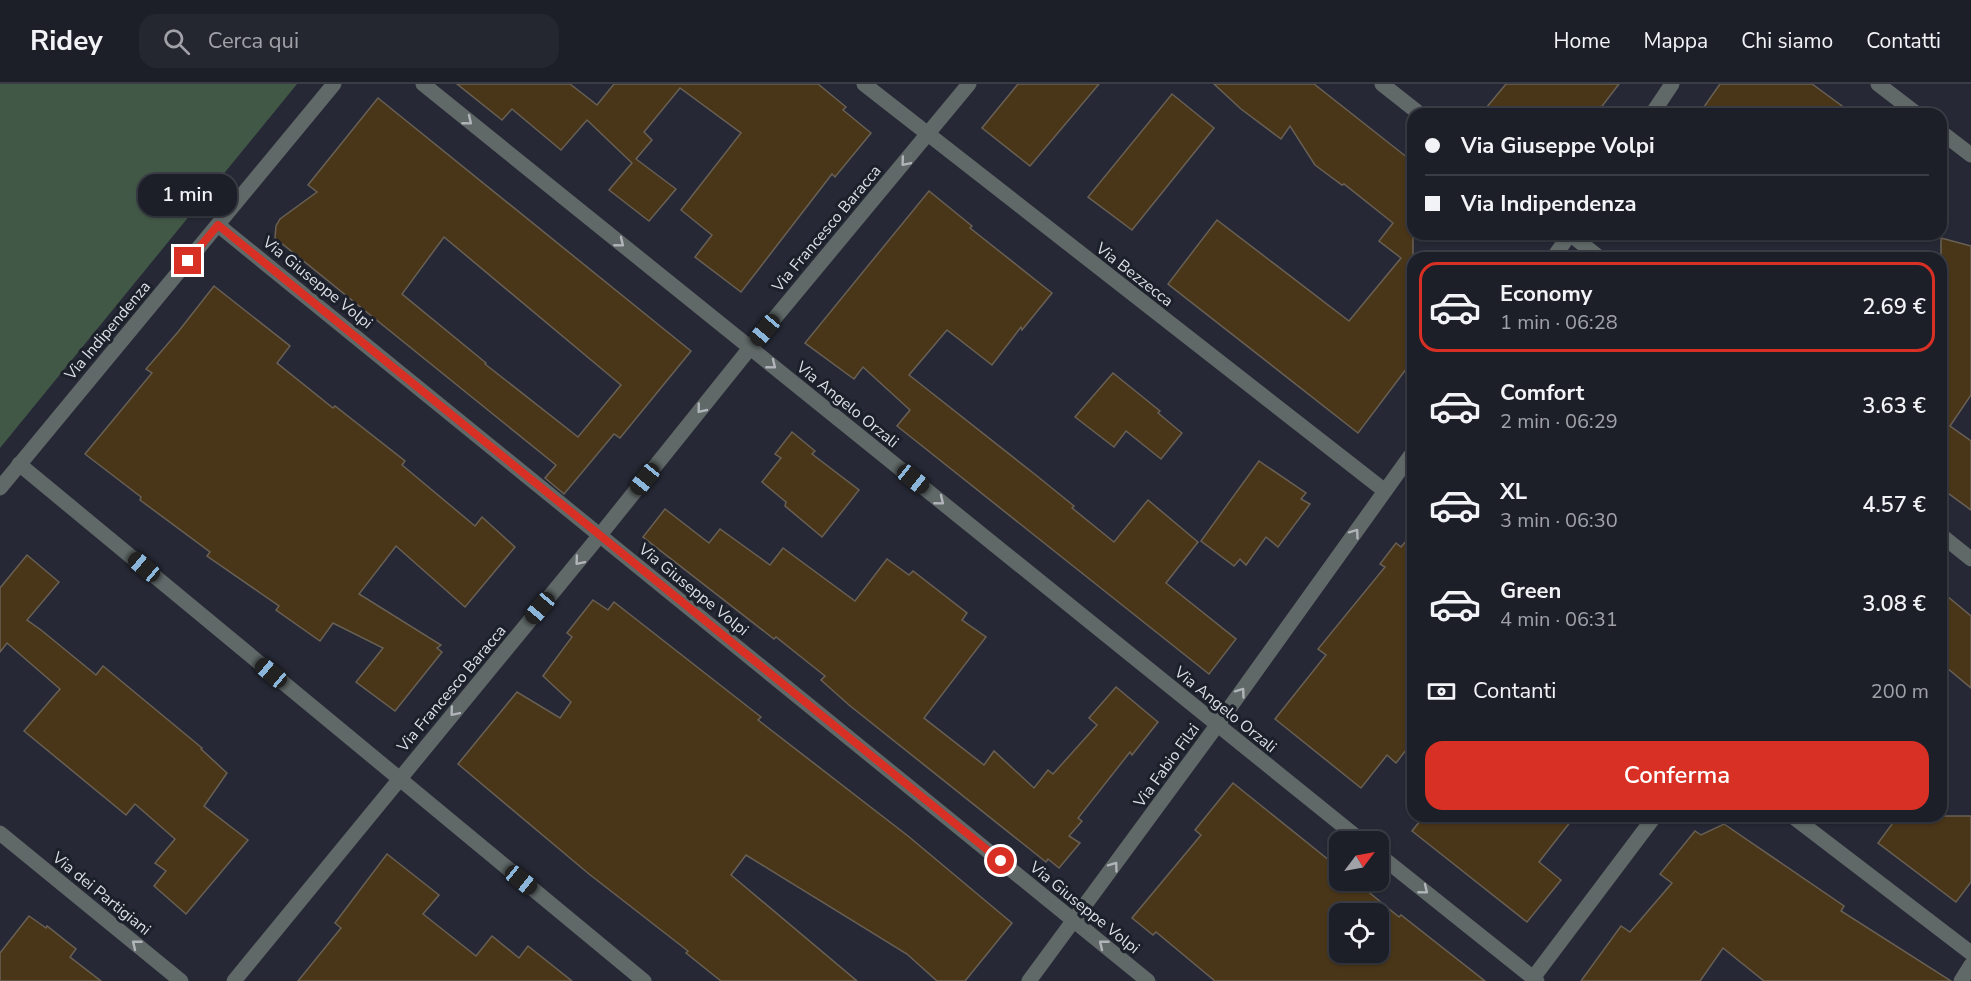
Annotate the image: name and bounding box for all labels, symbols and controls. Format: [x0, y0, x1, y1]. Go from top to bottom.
search box [139, 14, 559, 68]
text: Ridey [30, 22, 103, 60]
icon: search [160, 25, 193, 58]
text: Cerca qui [208, 26, 299, 56]
text: Home [1554, 27, 1610, 55]
text: Mappa [1643, 27, 1708, 55]
text: Chi siamo [1741, 27, 1833, 55]
text: Contatti [1866, 27, 1941, 55]
one-way arrow [461, 113, 472, 124]
text: Via Giuseppe Volpi [1461, 131, 1655, 161]
one-way arrow [901, 155, 912, 166]
street label: Via Francesco Baracca [766, 161, 886, 298]
callout: 1 min [138, 174, 237, 216]
text: 1 min [162, 181, 213, 208]
text: Via Indipendenza [1461, 189, 1636, 219]
street label: Via Giuseppe Volpi [257, 231, 377, 334]
one-way arrow [613, 236, 624, 247]
street label: Via Bezzecca [1090, 237, 1178, 312]
route end [174, 247, 201, 274]
street label: Via Indipendenza [59, 276, 156, 386]
text: Economy [1500, 279, 1592, 309]
icon: car [1428, 280, 1482, 334]
text: 2.69 € [1862, 292, 1926, 322]
text: 1 min · 06:28 [1500, 309, 1618, 336]
car [747, 310, 783, 350]
street label: Via Angelo Orzali [791, 356, 903, 453]
one-way arrow [765, 358, 776, 369]
text: Comfort [1500, 378, 1584, 408]
icon: car [1428, 379, 1482, 433]
text: 3.63 € [1862, 391, 1926, 421]
one-way arrow [697, 403, 708, 414]
text: 2 min · 06:29 [1500, 408, 1618, 435]
car [627, 459, 663, 499]
car [893, 461, 933, 497]
text: XL [1500, 477, 1527, 507]
icon: car [1428, 478, 1482, 532]
text: 4.57 € [1862, 490, 1926, 520]
one-way arrow [933, 494, 944, 505]
text: 3 min · 06:30 [1500, 507, 1618, 534]
one-way arrow [1348, 529, 1359, 540]
street label: Via Giuseppe Volpi [633, 538, 753, 641]
car [124, 549, 164, 585]
one-way arrow [575, 554, 586, 565]
text: Green [1500, 576, 1561, 606]
icon: car [1428, 577, 1482, 631]
car [522, 588, 558, 628]
text: 3.08 € [1862, 589, 1926, 619]
text: 4 min · 06:31 [1500, 606, 1618, 633]
street label: Via Francesco Baracca [391, 621, 511, 758]
car [251, 655, 291, 691]
street label: Via Angelo Orzali [1169, 661, 1281, 758]
icon: cash [1425, 675, 1458, 708]
text: Contanti [1473, 676, 1556, 706]
text: 200 m [1871, 678, 1929, 705]
one-way arrow [1234, 687, 1245, 698]
one-way arrow [451, 705, 462, 716]
street label: Via Fabio Filzi [1128, 719, 1205, 813]
button: Conferma [1425, 741, 1929, 810]
north arrow [1329, 831, 1389, 891]
map controls [1329, 831, 1389, 963]
street label: Via dei Partigiani [47, 847, 155, 940]
route start [987, 847, 1014, 874]
street label: Via Giuseppe Volpi [1024, 856, 1144, 959]
car [501, 862, 541, 898]
one-way arrow [1107, 862, 1118, 873]
one-way arrow [1417, 883, 1428, 894]
button: locate [1329, 903, 1389, 963]
one-way arrow [132, 940, 143, 951]
one-way arrow [1099, 940, 1110, 951]

